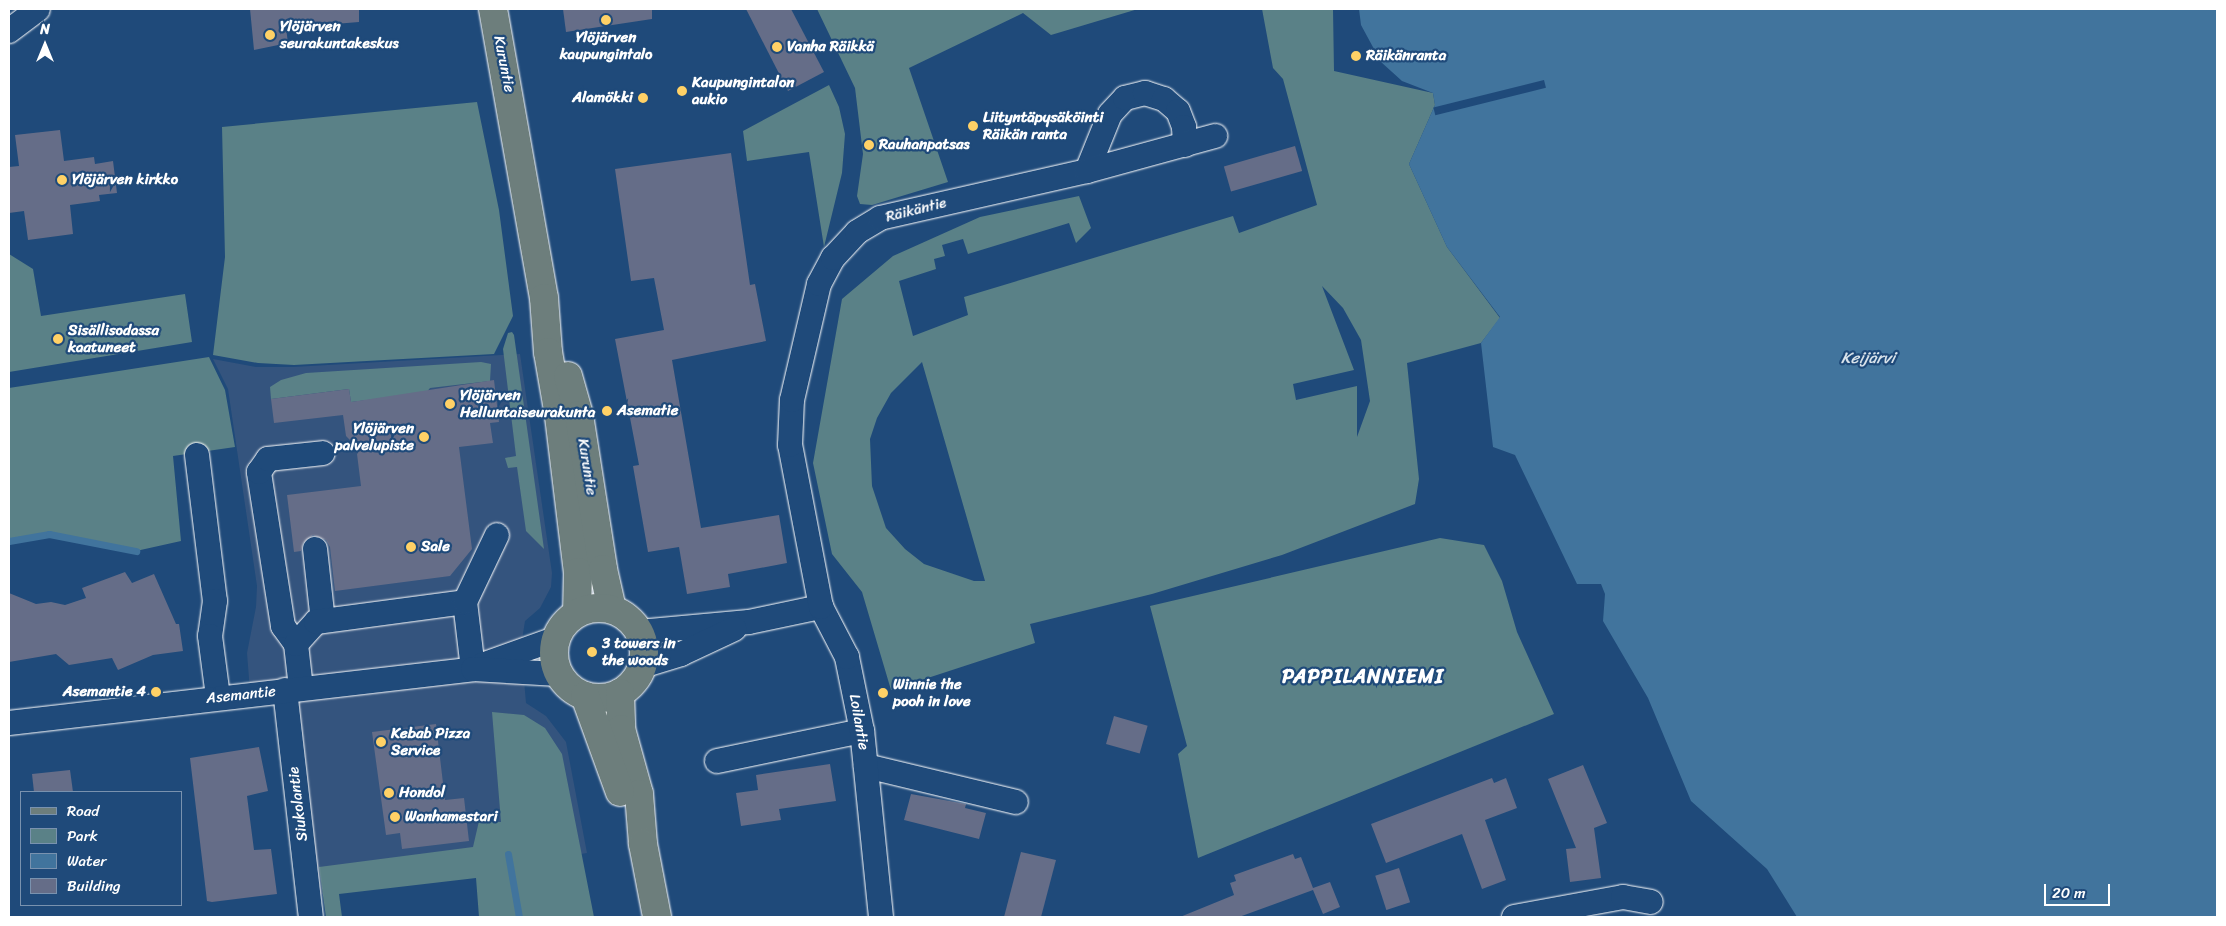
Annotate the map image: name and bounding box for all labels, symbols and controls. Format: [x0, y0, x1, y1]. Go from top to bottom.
marker: Ylöjärven kaupungintalo [600, 14, 612, 26]
text: N [40, 17, 50, 42]
place label: Ylöjärven seurakuntakeskus [280, 17, 399, 52]
north arrow [20, 20, 70, 70]
place label: Ylöjärven kaupungintalo [560, 28, 652, 63]
marker: Ylöjärven seurakuntakeskus [264, 29, 276, 41]
street label: Kuruntie [490, 34, 518, 94]
place label: Vanha Räikkä [787, 38, 874, 56]
marker: Vanha Räikkä [771, 41, 783, 53]
place label: Räikänranta [1366, 47, 1446, 65]
marker: Räikänranta [1350, 50, 1362, 62]
place label: Kaupungintalon aukio [692, 73, 794, 108]
marker: Kaupungintalon aukio [676, 85, 688, 97]
place label: Alamökki [572, 89, 633, 107]
marker: Alamökki [637, 92, 649, 104]
place label: Liityntäpysäköinti Räikän ranta [983, 108, 1103, 143]
marker: Liityntäpysäköinti Räikän ranta [967, 120, 979, 132]
place label: Rauhanpatsas [879, 136, 970, 154]
marker: Rauhanpatsas [863, 139, 875, 151]
place label: Ylöjärven kirkko [72, 171, 178, 189]
marker: Ylöjärven kirkko [56, 174, 68, 186]
street label: Räikäntie [884, 194, 948, 226]
place label: Sisällisodassa kaatuneet [68, 321, 159, 356]
marker: Sisällisodassa kaatuneet [52, 333, 64, 345]
water label: Keijärvi [1841, 348, 1895, 368]
place label: Ylöjärven Helluntaiseurakunta [460, 386, 595, 421]
marker: Ylöjärven Helluntaiseurakunta [444, 398, 456, 410]
place label: Asematie [617, 402, 678, 420]
marker: Asematie [601, 405, 613, 417]
place label: Ylöjärven palvelupiste [335, 419, 414, 454]
marker: Ylöjärven palvelupiste [418, 431, 430, 443]
street label: Kuruntie [574, 437, 600, 497]
place label: Sale [421, 538, 450, 556]
marker: Sale [405, 541, 417, 553]
place label: 3 towers in the woods [602, 634, 676, 669]
marker: 3 towers in the woods [586, 646, 598, 658]
district label: PAPPILANNIEMI [1283, 664, 1443, 688]
place label: Winnie the pooh in love [893, 675, 971, 710]
street label: Asemantie [205, 682, 277, 708]
place label: Asemantie 4 [63, 683, 146, 701]
marker: Asemantie 4 [150, 686, 162, 698]
marker: Winnie the pooh in love [877, 687, 889, 699]
street label: Loilantie [845, 693, 873, 751]
place label: Kebab Pizza Service [391, 724, 471, 759]
marker: Kebab Pizza Service [375, 736, 387, 748]
street label: Siukolantie [285, 766, 311, 842]
place label: Hondol [399, 784, 445, 802]
marker: Hondol [383, 787, 395, 799]
legend [20, 791, 182, 906]
text: Road [67, 798, 99, 824]
place label: Wanhamestari [405, 808, 498, 826]
marker: Wanhamestari [389, 811, 401, 823]
text: Park [67, 823, 98, 849]
text: Water [67, 848, 107, 874]
text: Building [67, 873, 121, 899]
scale bar [2046, 874, 2112, 906]
text: 20 m [2052, 880, 2086, 906]

